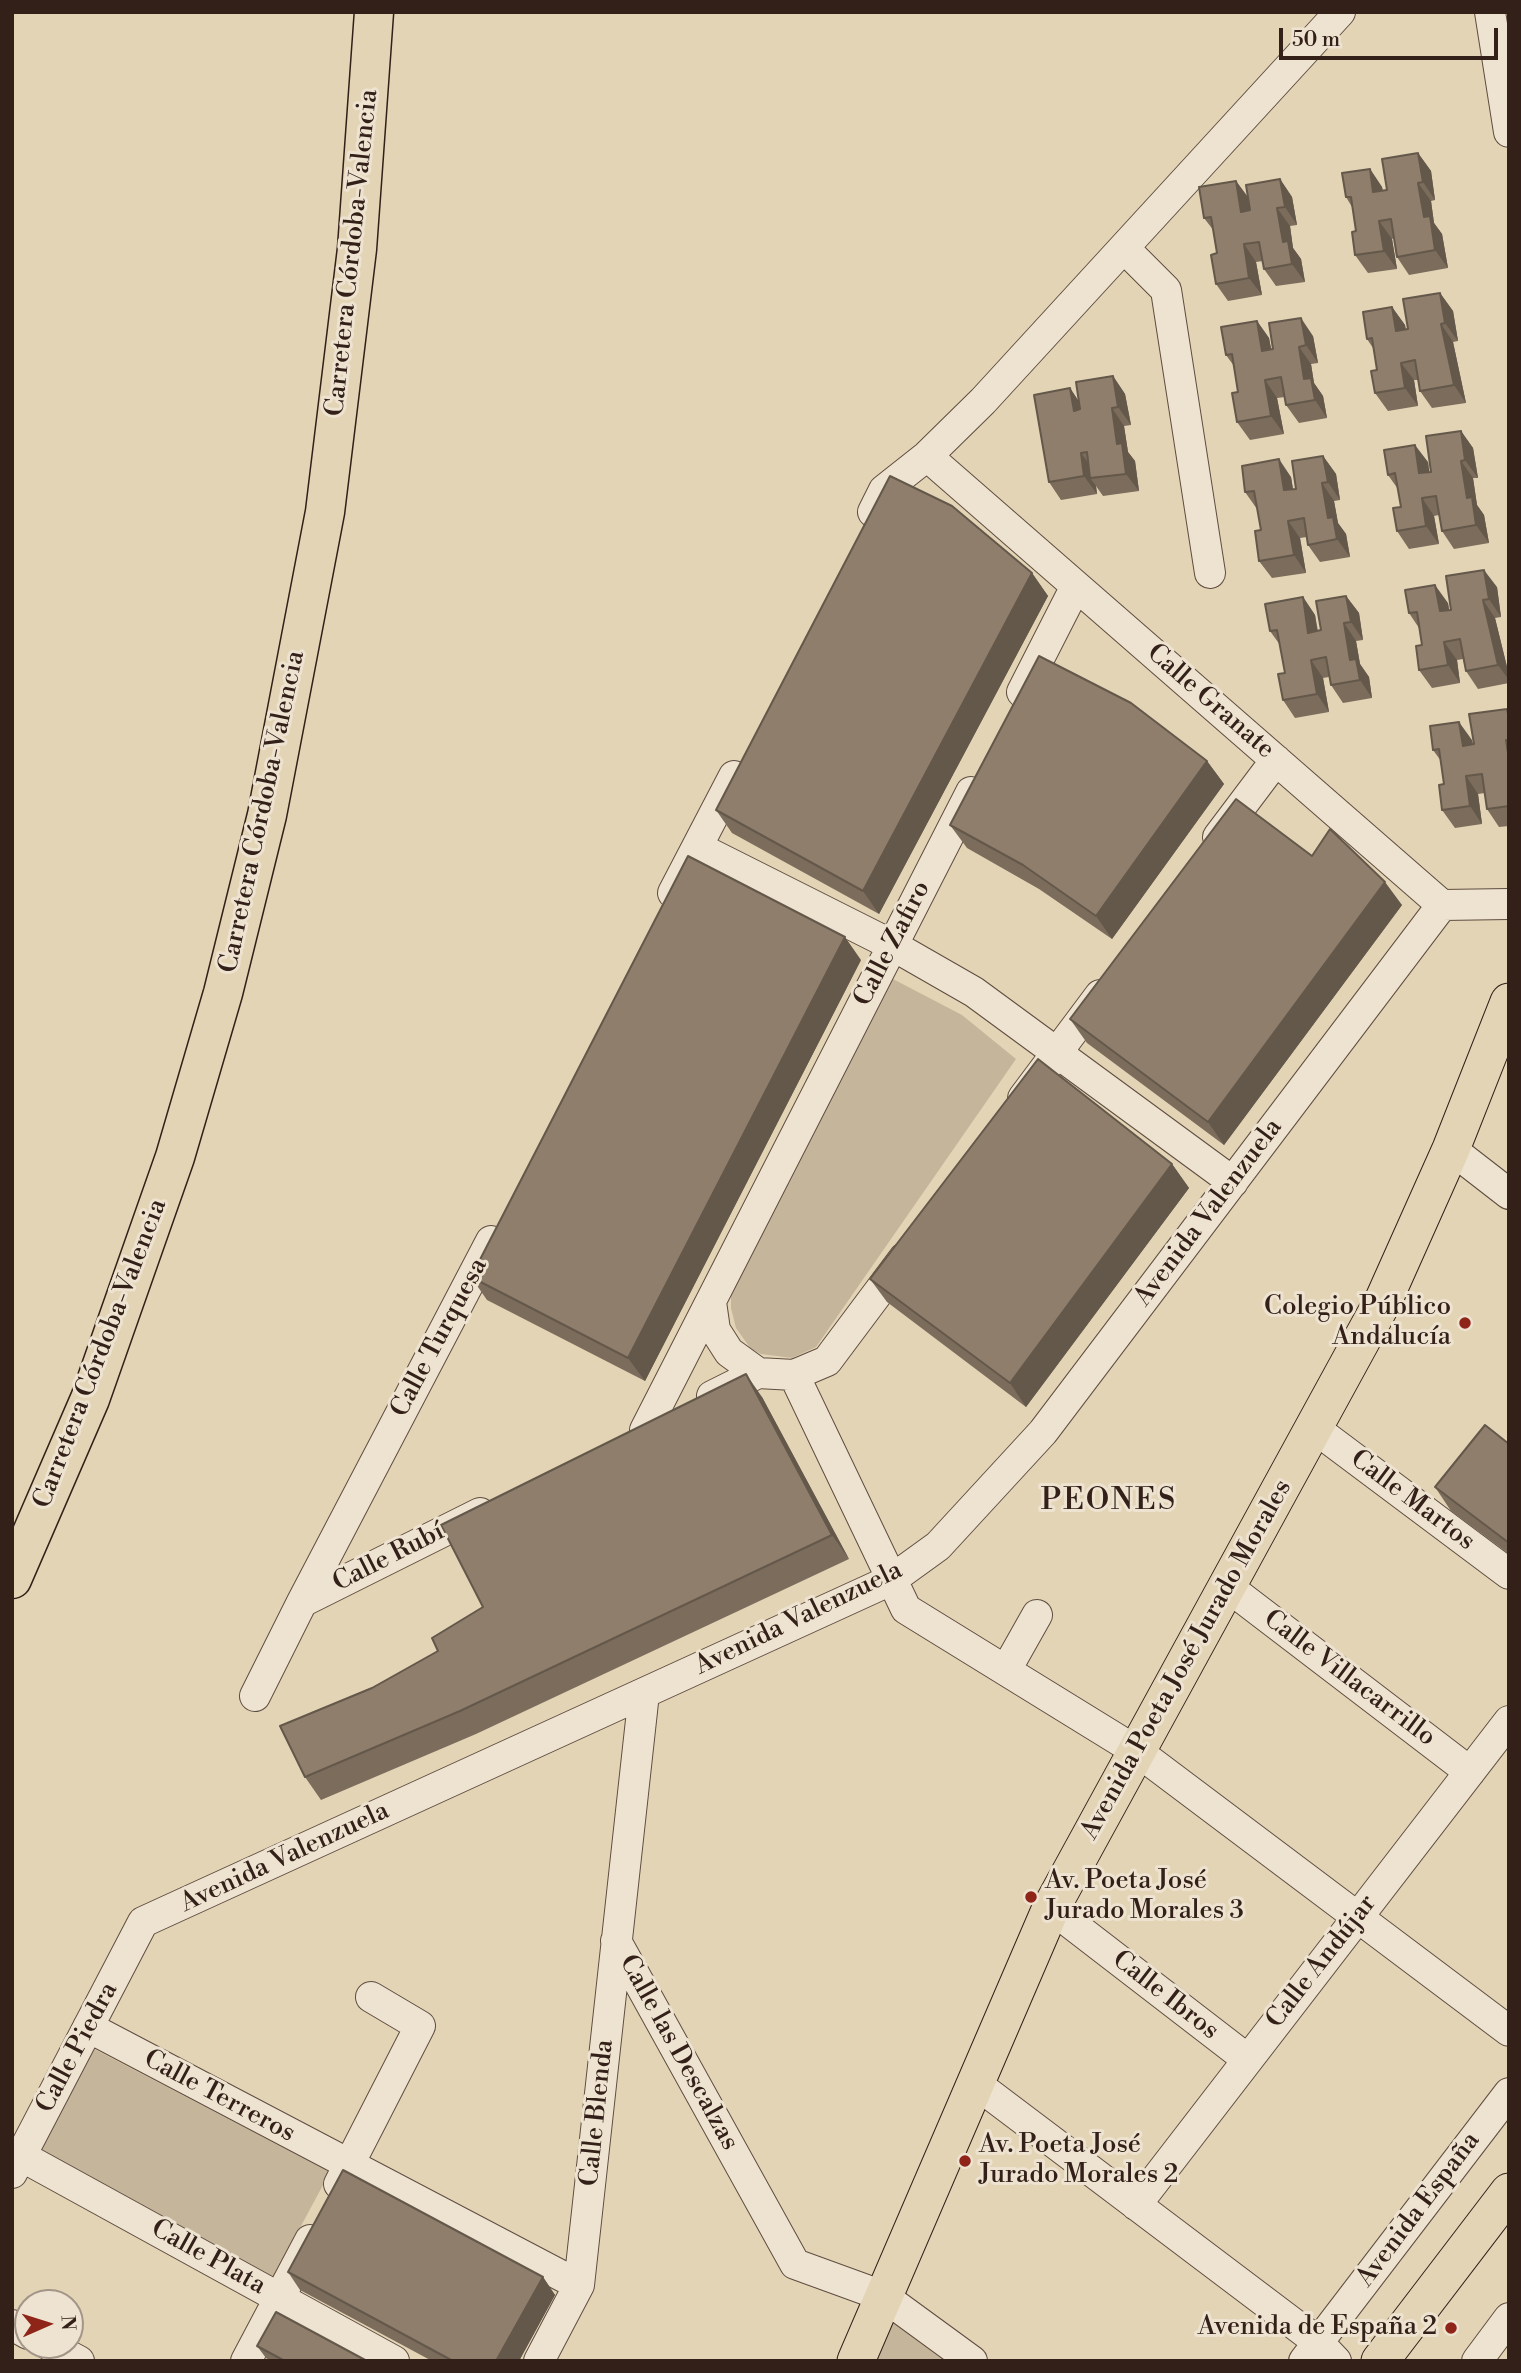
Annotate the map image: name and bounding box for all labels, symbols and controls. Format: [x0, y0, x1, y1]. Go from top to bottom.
scale bar [1283, 14, 1502, 58]
text: 50 m [1292, 27, 1340, 53]
street label: Carretera Córdoba-Valencia [320, 88, 386, 418]
street label: Calle Granate [1140, 638, 1280, 766]
street label: Carretera Córdoba-Valencia [214, 648, 312, 976]
street label: Calle Zafiro [848, 876, 938, 1012]
street label: Avenida Valenzuela [1128, 1113, 1290, 1313]
street label: Carretera Córdoba-Valencia [28, 1195, 174, 1513]
street label: Calle Turquesa [385, 1253, 495, 1423]
place label: Colegio Público Andalucía [1264, 1292, 1451, 1354]
marker: Colegio Público Andalucía [1457, 1315, 1473, 1331]
street label: Calle Martos [1344, 1444, 1480, 1558]
street label: Avenida Poeta José Jurado Morales [1075, 1475, 1299, 1845]
district label: PEONES [1042, 1484, 1176, 1520]
street label: Calle Rubí [328, 1517, 450, 1599]
street label: Avenida Valenzuela [690, 1555, 908, 1683]
street label: Calle Villacarrillo [1257, 1604, 1441, 1754]
street label: Avenida Valenzuela [176, 1796, 394, 1920]
place label: Av. Poeta José Jurado Morales 3 [1045, 1866, 1244, 1927]
marker: Av. Poeta José Jurado Morales 3 [1023, 1889, 1039, 1905]
street label: Calle Andújar [1260, 1889, 1384, 2035]
street label: Calle Ibros [1106, 1945, 1224, 2047]
street label: Calle las Descalzas [611, 1950, 745, 2156]
street label: Calle Piedra [31, 1977, 125, 2119]
street label: Calle Blenda [575, 2038, 621, 2188]
street label: Calle Terreros [138, 2044, 300, 2150]
street label: Avenida España [1351, 2126, 1487, 2294]
place label: Av. Poeta José Jurado Morales 2 [979, 2130, 1178, 2192]
marker: Av. Poeta José Jurado Morales 2 [957, 2153, 973, 2169]
street label: Calle Plata [145, 2214, 271, 2302]
north arrow [14, 2289, 84, 2359]
place label: Avenida de España 2 [1198, 2312, 1437, 2344]
text: N [56, 2315, 80, 2331]
marker: Avenida de España 2 [1443, 2320, 1459, 2336]

